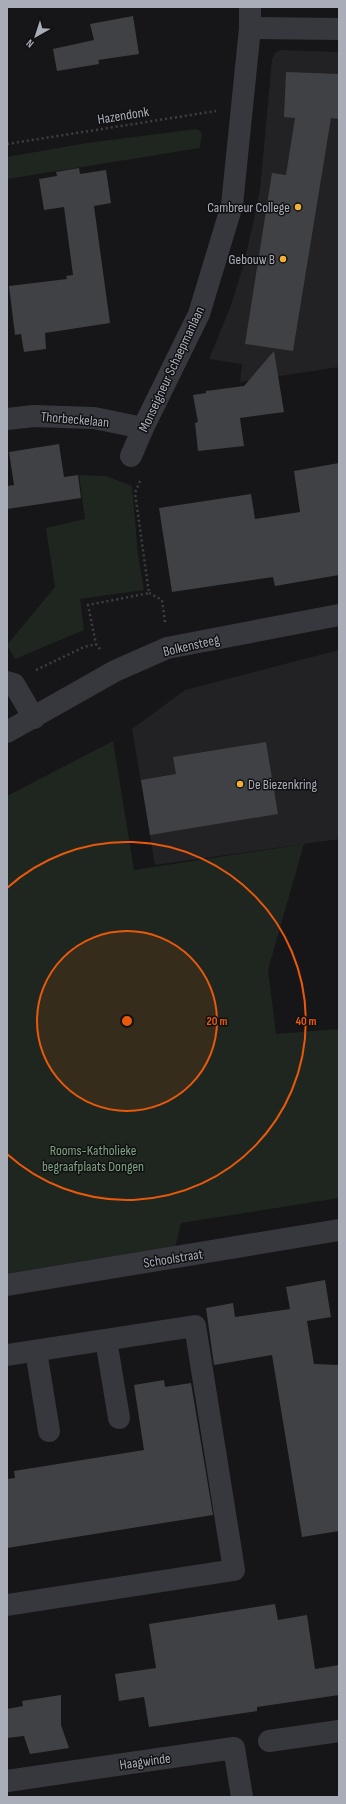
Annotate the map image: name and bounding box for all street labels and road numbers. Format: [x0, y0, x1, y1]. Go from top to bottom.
street label: Hazendonk [96, 103, 151, 128]
street label: Monseigneur Schaepmanlaan [135, 304, 208, 435]
street label: Thorbeckelaan [40, 408, 110, 431]
street label: Bolkensteeg [161, 631, 221, 660]
street label: Schoolstraat [142, 1245, 204, 1272]
street label: Haagwinde [118, 1750, 172, 1773]

